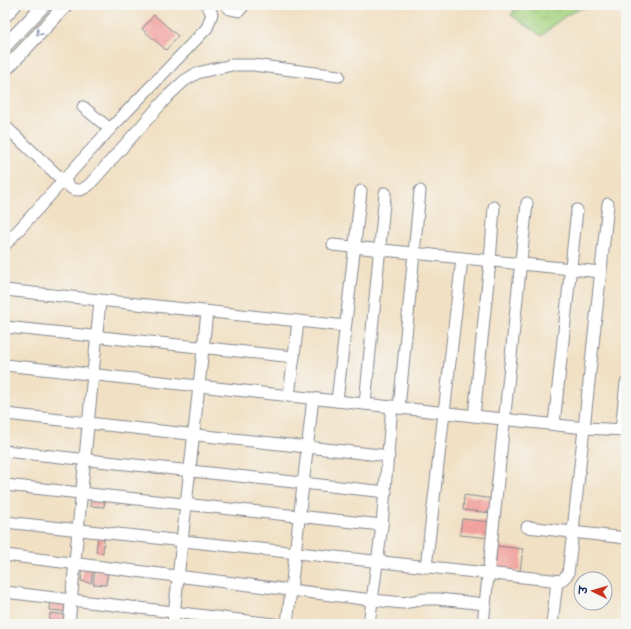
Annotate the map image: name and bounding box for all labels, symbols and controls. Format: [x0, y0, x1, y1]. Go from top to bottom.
one-way arrow [37, 29, 44, 36]
north arrow [573, 571, 613, 611]
text: उ [576, 584, 590, 595]

